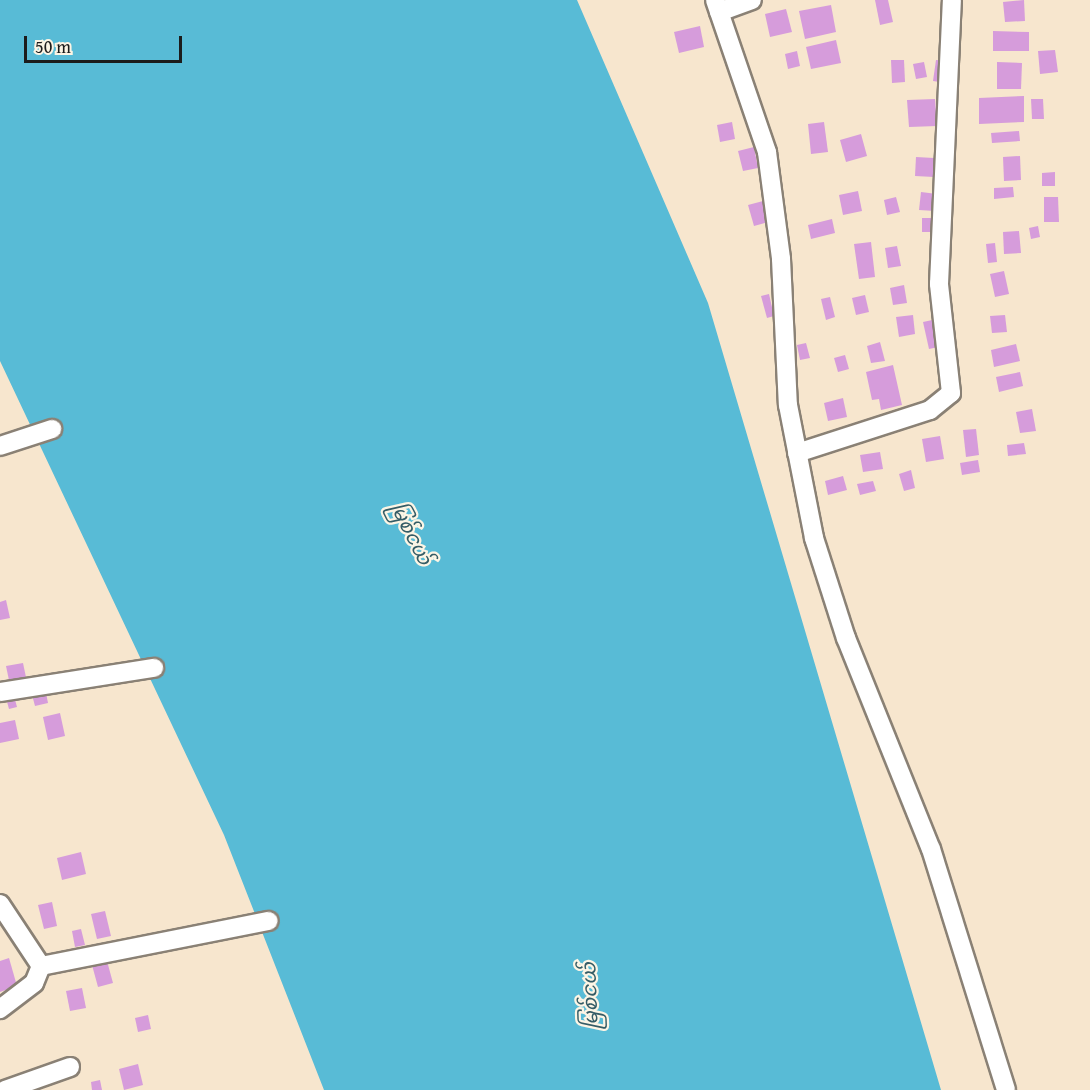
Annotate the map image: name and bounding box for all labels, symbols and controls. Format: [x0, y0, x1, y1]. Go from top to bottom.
scale bar [27, 24, 184, 62]
text: 50 m [35, 33, 71, 60]
water label: မြစ်ငယ် [386, 498, 438, 568]
water label: မြစ်ငယ် [576, 962, 602, 1030]

